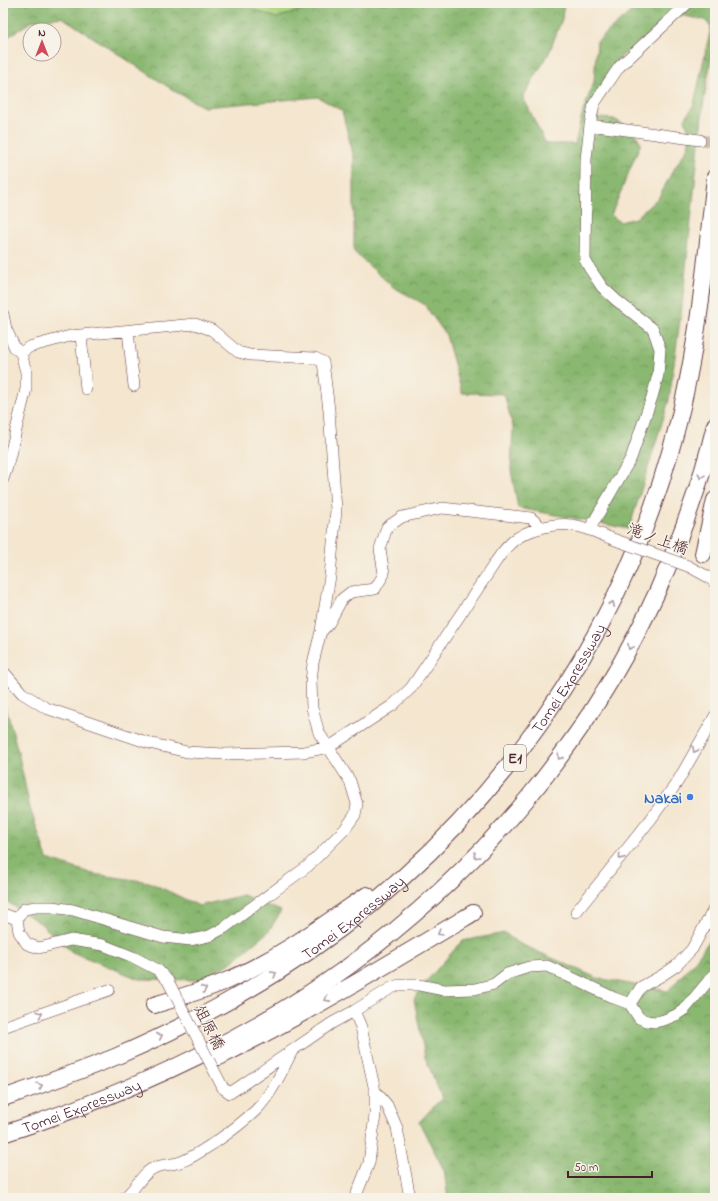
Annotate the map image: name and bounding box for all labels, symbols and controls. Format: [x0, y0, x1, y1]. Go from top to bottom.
north arrow [22, 22, 62, 62]
text: N [38, 25, 46, 41]
one-way arrow [697, 472, 706, 479]
street label: 滝ノ上橋 [623, 518, 691, 562]
one-way arrow [607, 600, 615, 608]
street label: Tomei Expressway [526, 620, 613, 739]
one-way arrow [627, 643, 634, 651]
road number: E1 [504, 745, 526, 771]
one-way arrow [693, 746, 700, 753]
one-way arrow [557, 753, 565, 760]
place label: Nakai [644, 787, 682, 811]
marker: Nakai [685, 792, 695, 802]
one-way arrow [473, 851, 481, 859]
one-way arrow [619, 852, 626, 859]
street label: Tomei Expressway [297, 871, 411, 967]
one-way arrow [437, 929, 444, 936]
one-way arrow [270, 971, 277, 979]
one-way arrow [200, 986, 207, 994]
one-way arrow [324, 994, 332, 1001]
street label: 俎原橋 [187, 1001, 230, 1055]
one-way arrow [36, 1011, 43, 1019]
one-way arrow [156, 1033, 163, 1041]
street label: Tomei Expressway [19, 1074, 145, 1141]
one-way arrow [36, 1082, 43, 1090]
scale bar [568, 1153, 652, 1179]
text: 50 m [574, 1159, 598, 1177]

